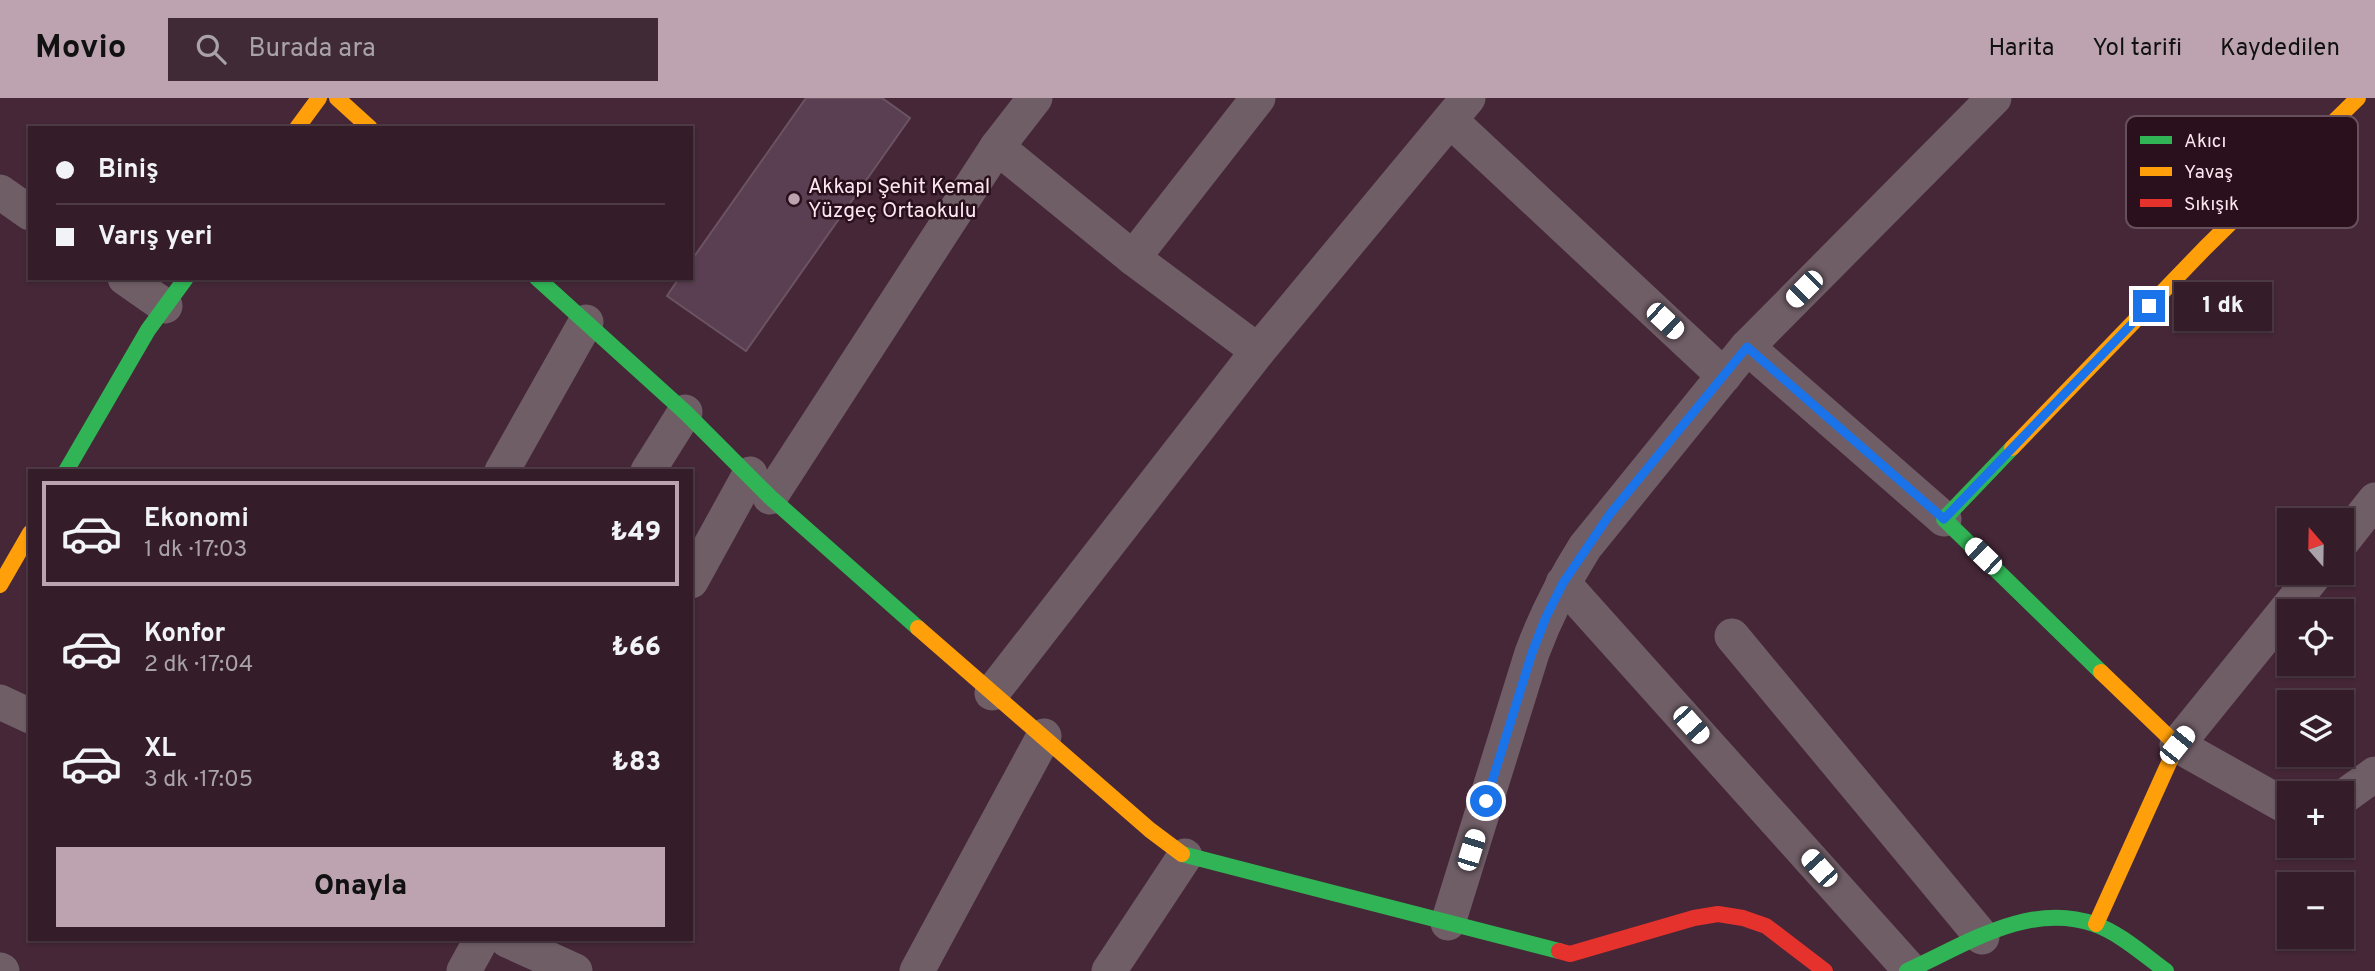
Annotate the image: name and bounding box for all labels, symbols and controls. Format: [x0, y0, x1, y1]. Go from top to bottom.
search box [168, 18, 658, 81]
text: Movio [35, 28, 126, 70]
icon: search [192, 30, 230, 68]
text: Burada ara [248, 33, 376, 66]
text: Harita [1989, 34, 2054, 64]
text: Yol tarifi [2092, 34, 2182, 64]
text: Kaydedilen [2220, 34, 2340, 64]
legend [2126, 116, 2358, 228]
text: Akıcı [2184, 130, 2226, 154]
text: Biniş [98, 154, 159, 187]
text: Yavaş [2184, 161, 2233, 185]
place label: Akkapı Şehit Kemal Yüzgeç Ortaokulu [808, 174, 990, 225]
marker: Akkapı Şehit Kemal Yüzgeç Ortaokulu [786, 191, 802, 207]
text: Sıkışık [2184, 193, 2239, 217]
text: Varış yeri [98, 221, 213, 254]
car [1782, 267, 1827, 311]
callout: 1 dk [2174, 282, 2272, 330]
route end [2133, 290, 2165, 322]
text: 1 dk [2202, 292, 2244, 321]
car [1643, 299, 1688, 343]
icon: car [60, 502, 123, 565]
text: Ekonomi [144, 503, 249, 536]
north arrow [2277, 508, 2354, 584]
map controls [2277, 508, 2354, 949]
text: ₺49 [611, 517, 661, 550]
car [1961, 534, 2006, 578]
text: 1 dk · 17:03 [144, 536, 247, 565]
button: locate [2277, 599, 2354, 676]
icon: car [60, 617, 123, 680]
text: Konfor [144, 618, 225, 651]
text: ₺66 [612, 632, 661, 665]
text: 2 dk · 17:04 [144, 651, 253, 680]
button: layers [2277, 690, 2354, 767]
car [1670, 702, 1713, 748]
car [2156, 722, 2199, 768]
icon: car [60, 732, 123, 795]
text: XL [144, 733, 176, 766]
text: ₺83 [612, 747, 661, 780]
text: 3 dk · 17:05 [144, 766, 253, 795]
button: + [2277, 781, 2354, 858]
route start [1470, 785, 1502, 817]
car [1455, 827, 1488, 873]
car [1798, 845, 1841, 891]
button: Onayla [56, 847, 665, 927]
button: − [2277, 872, 2354, 949]

